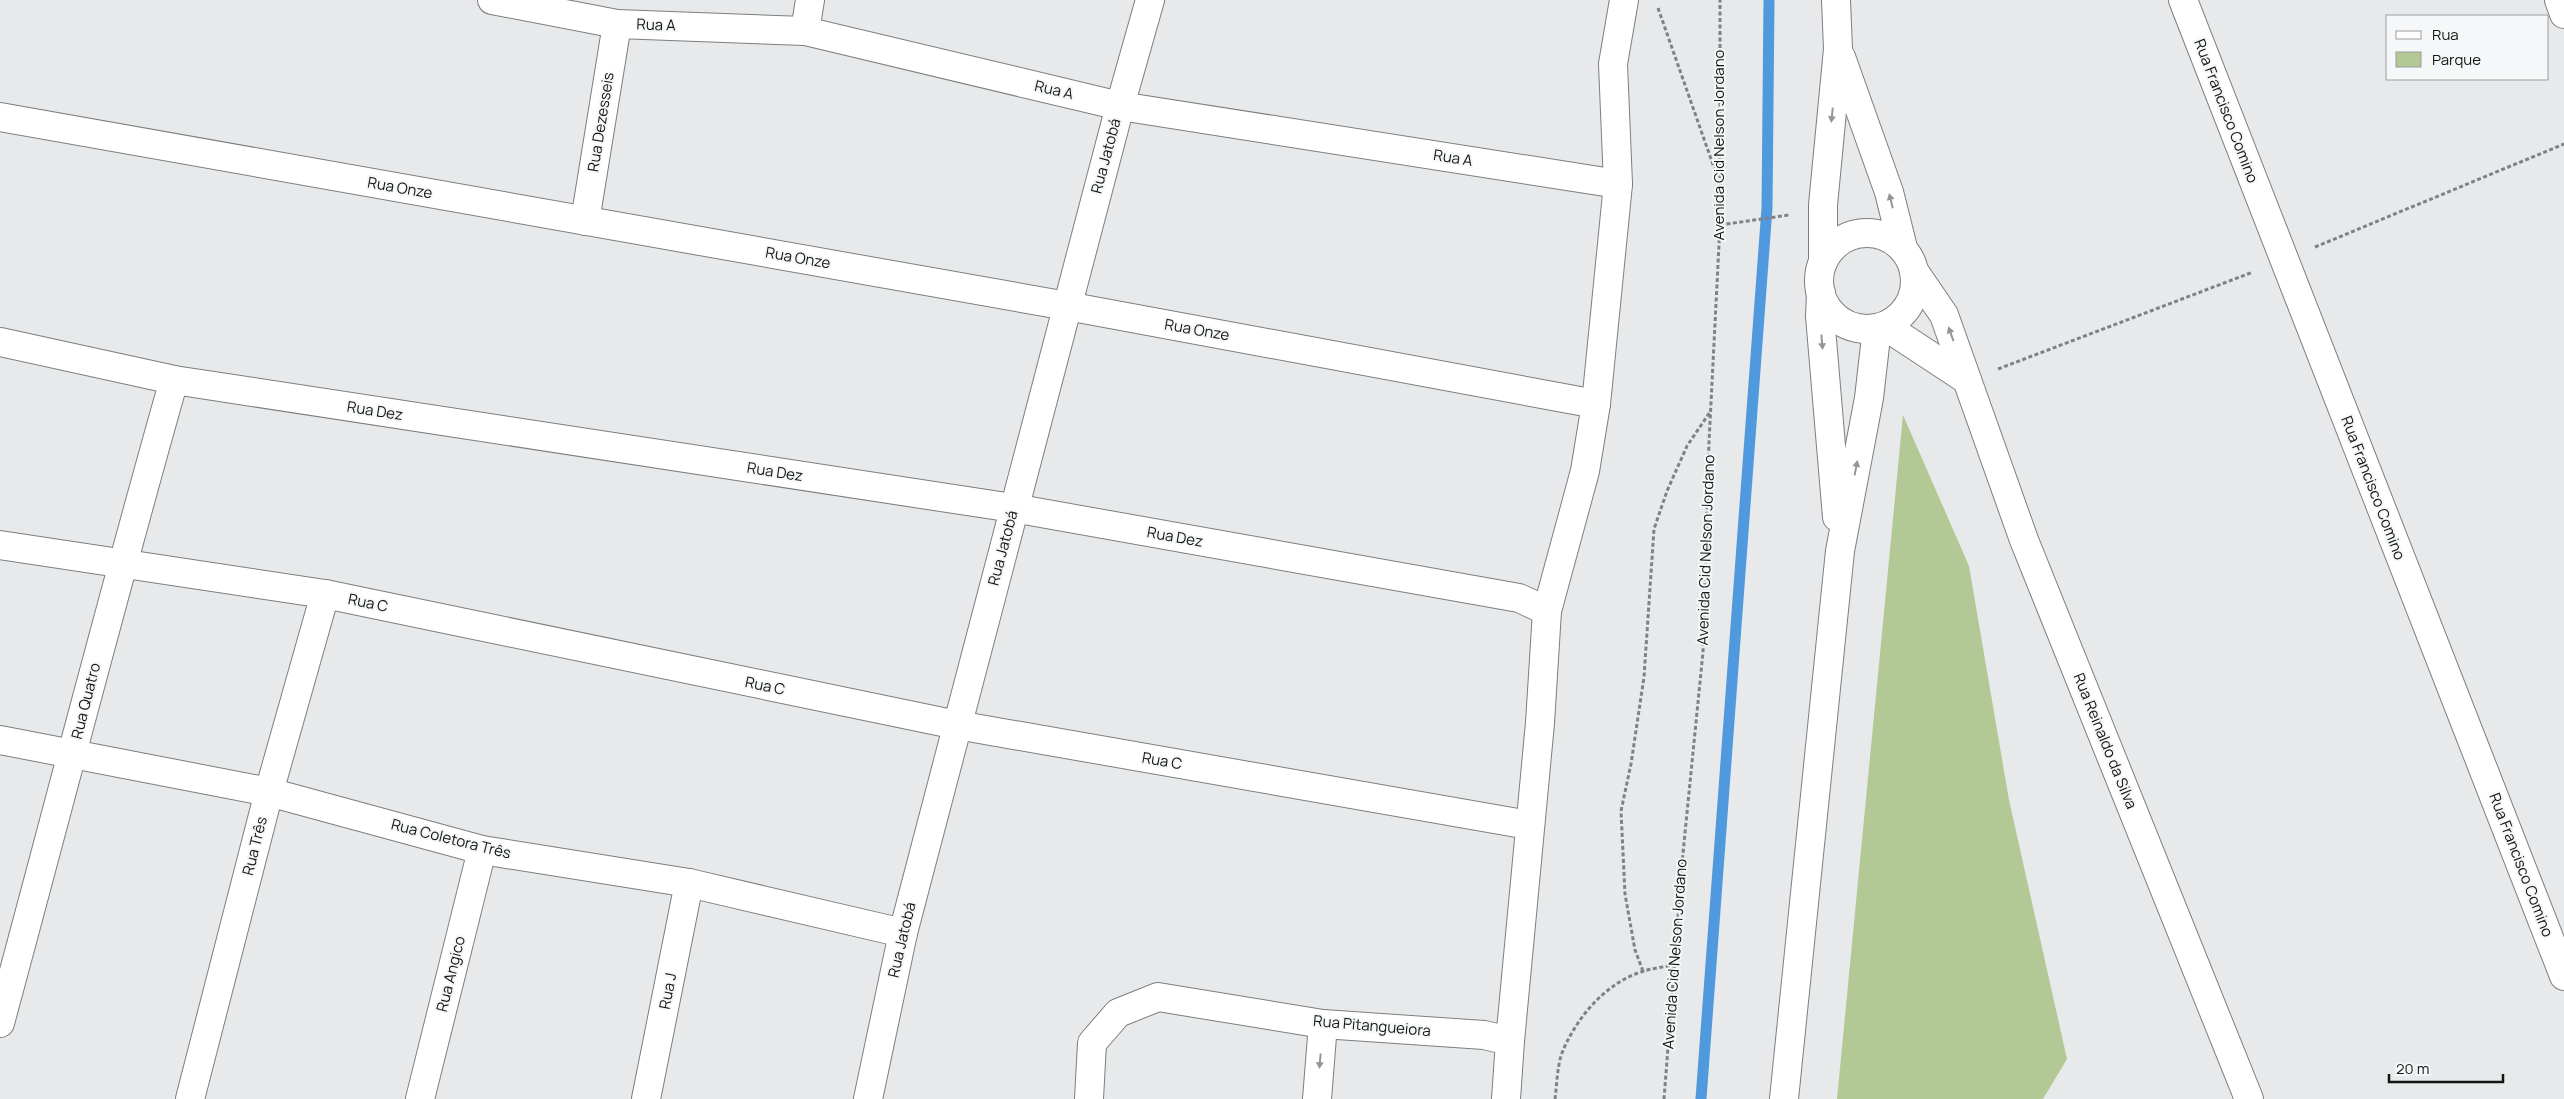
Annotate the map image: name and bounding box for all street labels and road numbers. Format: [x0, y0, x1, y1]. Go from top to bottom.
street label: Rua A [636, 13, 676, 36]
street label: Rua Francisco Comino [2189, 36, 2264, 186]
street label: Avenida Cid Nelson Jordano [1708, 49, 1729, 240]
street label: Rua Dezesseis [582, 71, 619, 173]
street label: Rua A [1033, 75, 1076, 104]
street label: Rua Jatobá [1085, 116, 1126, 196]
street label: Rua A [1432, 144, 1475, 171]
street label: Rua Onze [366, 171, 434, 204]
street label: Rua Onze [764, 241, 832, 274]
street label: Rua Onze [1163, 313, 1231, 346]
street label: Rua Dez [346, 396, 405, 425]
street label: Rua Francisco Comino [2336, 413, 2411, 563]
street label: Avenida Cid Nelson Jordano [1692, 454, 1719, 646]
street label: Rua Dez [746, 457, 805, 486]
street label: Rua Jatobá [982, 508, 1023, 588]
street label: Rua Dez [1145, 521, 1205, 552]
street label: Rua C [346, 588, 390, 617]
street label: Rua Quatro [66, 660, 105, 741]
street label: Rua Reinaldo da Silva [2069, 670, 2142, 812]
street label: Rua C [743, 671, 787, 700]
street label: Rua C [1140, 747, 1184, 774]
street label: Rua Francisco Comino [2484, 790, 2559, 940]
street label: Rua Coletora Três [389, 813, 513, 864]
street label: Rua Três [237, 814, 272, 878]
street label: Avenida Cid Nelson Jordano [1657, 858, 1692, 1050]
street label: Rua Jatobá [883, 900, 920, 980]
street label: Rua Angico [431, 934, 470, 1014]
street label: Rua J [654, 971, 681, 1011]
street label: Rua Pitangueiora [1312, 1010, 1432, 1041]

